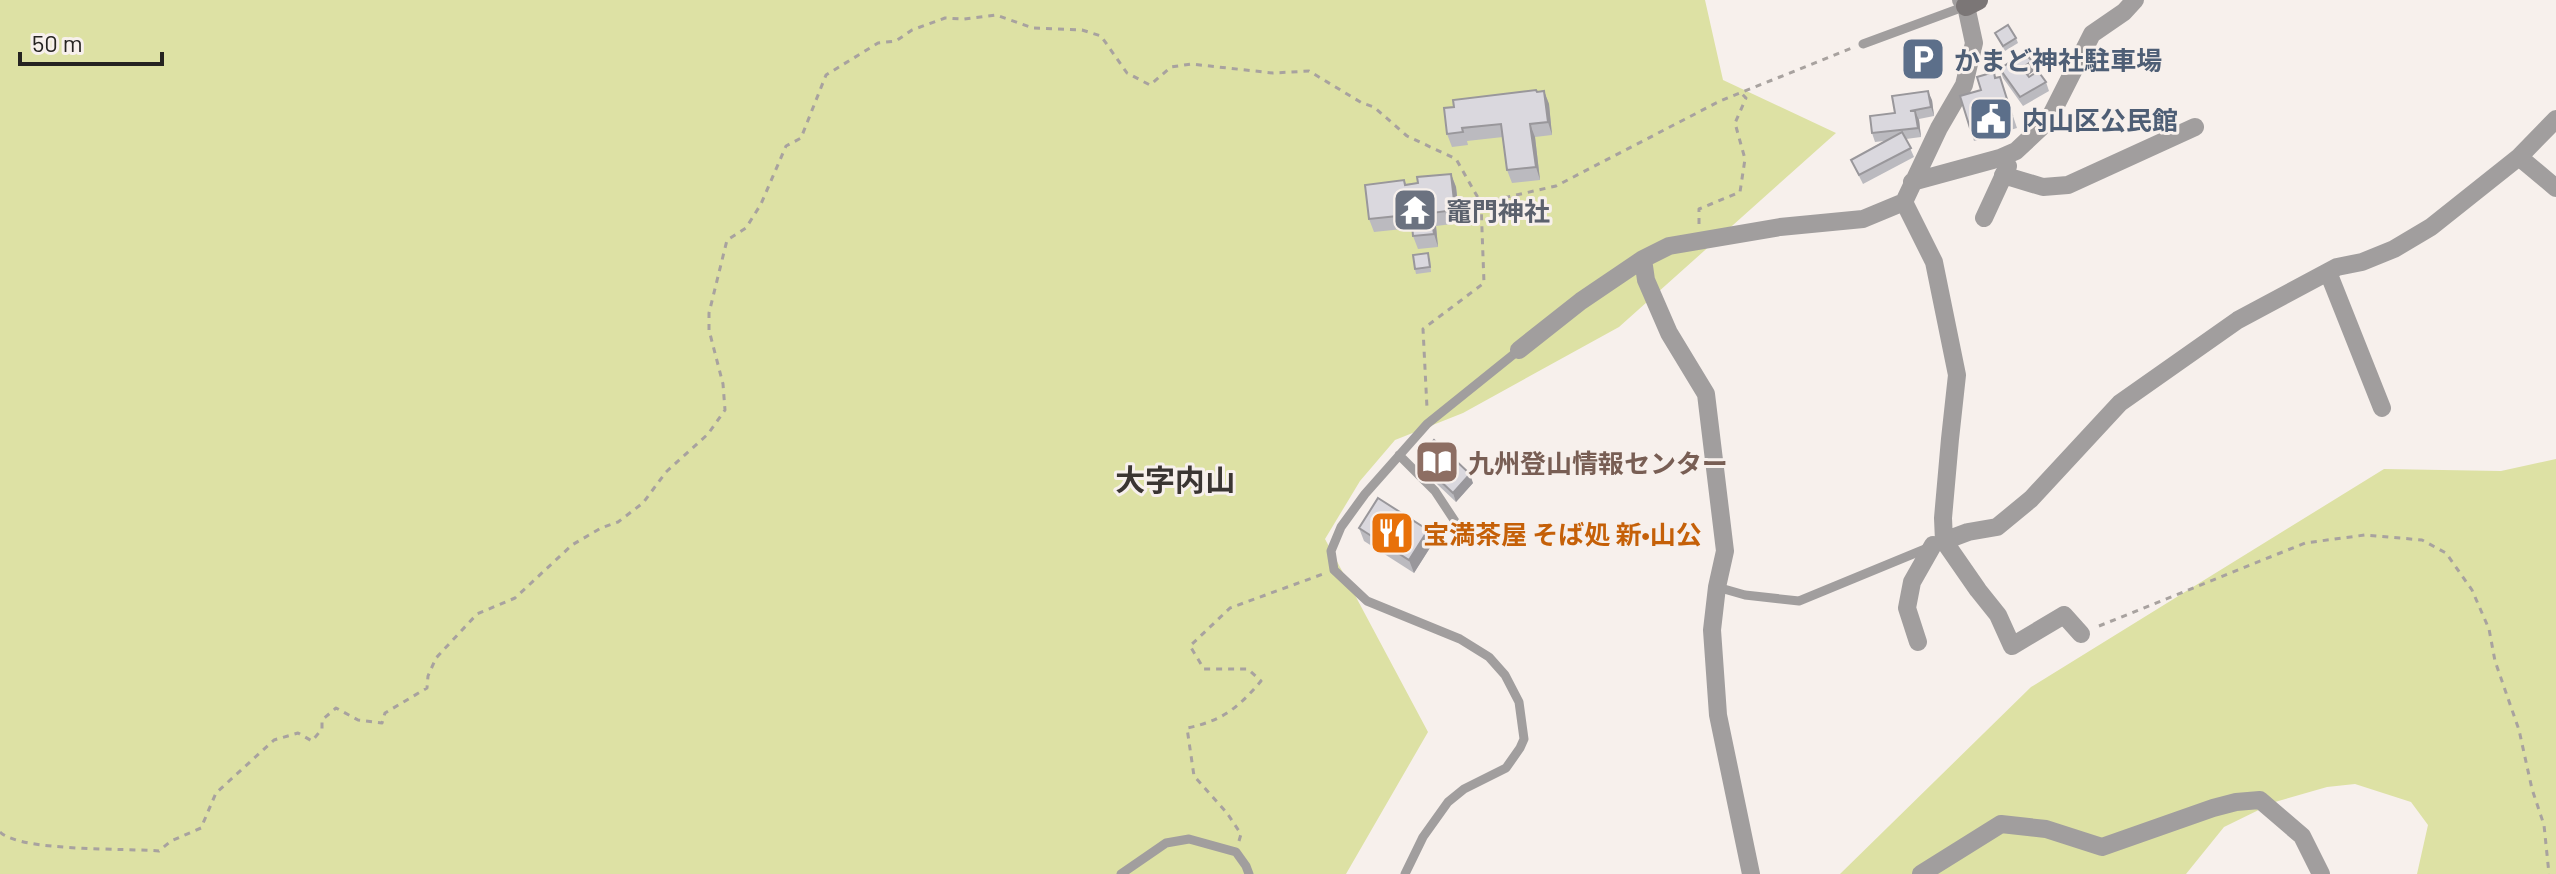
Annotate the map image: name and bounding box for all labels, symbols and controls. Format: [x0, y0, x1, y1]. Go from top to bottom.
scale bar [20, 16, 162, 66]
text: 50 m [32, 28, 83, 57]
parking icon: かまど神社駐車場 [1899, 35, 1947, 83]
place label: かまど神社駐車場 [1954, 44, 2162, 75]
public building icon: 内山区公民館 [1967, 95, 2015, 143]
place label: 内山区公民館 [2022, 104, 2178, 135]
temple icon: 竈門神社 [1391, 186, 1439, 234]
place label: 竈門神社 [1446, 195, 1550, 226]
library icon: 九州登山情報センター [1413, 438, 1461, 486]
place label: 九州登山情報センター [1468, 447, 1728, 478]
district label: 大字内山 [1115, 461, 1235, 497]
restaurant icon: 宝満茶屋 そば処 新•山公 [1368, 509, 1416, 557]
place label: 宝満茶屋 そば処 新•山公 [1423, 518, 1702, 549]

